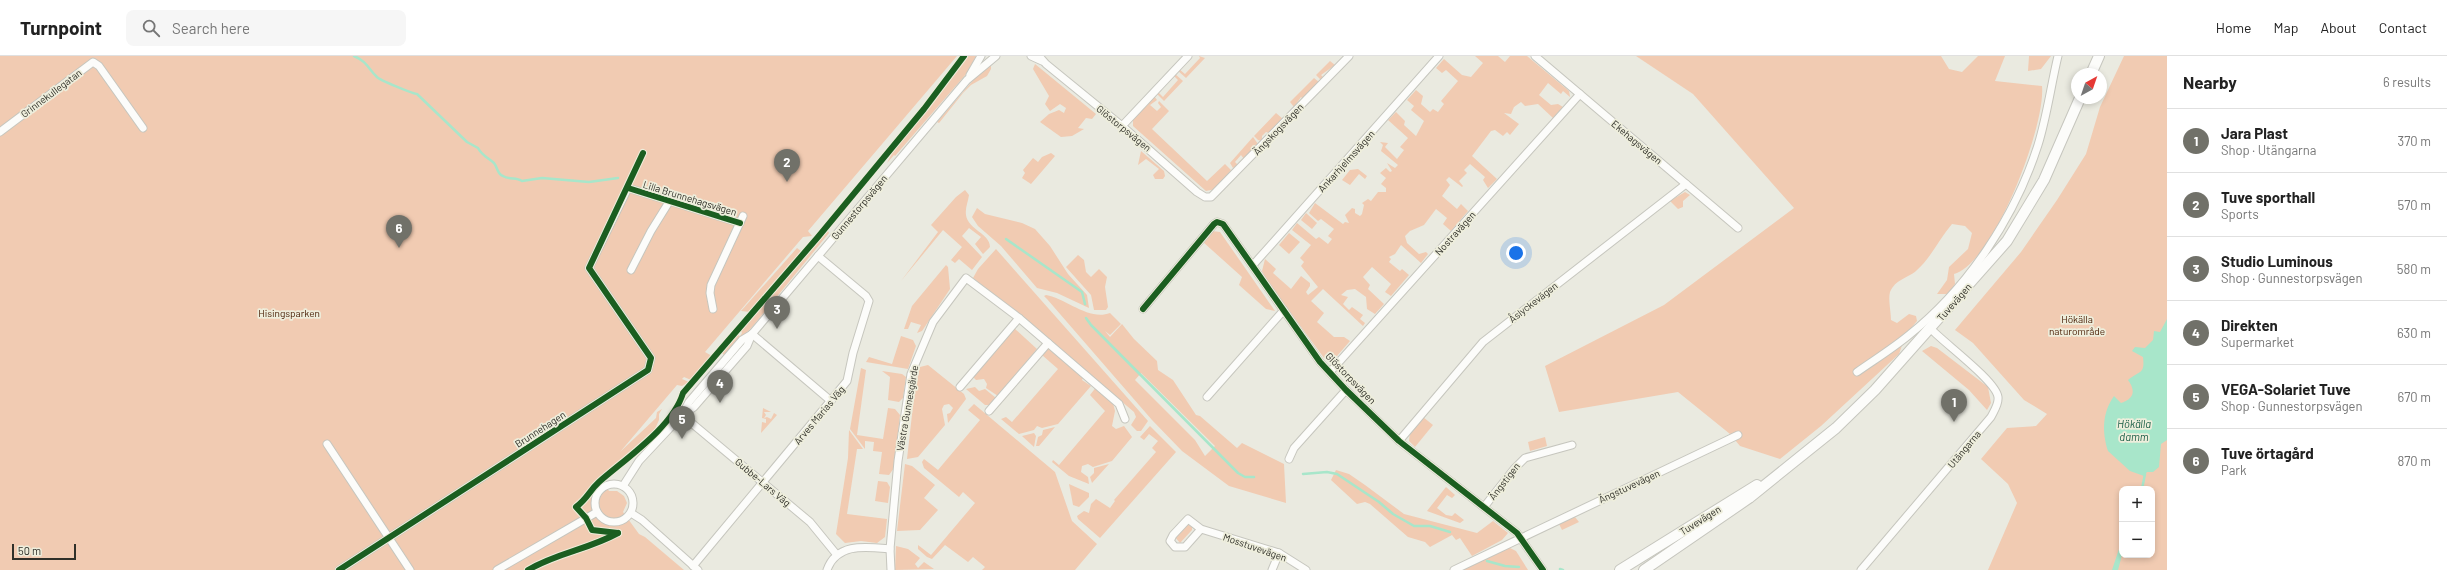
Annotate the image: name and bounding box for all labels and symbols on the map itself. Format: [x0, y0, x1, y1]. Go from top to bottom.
street label: Grinnekullegatan [18, 66, 84, 120]
north arrow [2071, 68, 2107, 104]
street label: Ängskogsvägen [1250, 101, 1306, 157]
street label: Glöstorpsvägen [1094, 102, 1154, 154]
street label: Ekehagsvägen [1609, 117, 1665, 167]
street label: Ankarhjelmsvägen [1315, 128, 1377, 194]
pin: 2 [774, 149, 800, 182]
street label: Gunnestorpsvägen [828, 172, 890, 242]
street label: Lilla Brunnehagsvägen [642, 178, 738, 218]
street label: Nostravägen [1432, 208, 1478, 258]
pin: 6 [386, 215, 412, 248]
your location [1506, 243, 1526, 263]
street label: Åslyckevägen [1506, 279, 1560, 325]
street label: Tuvevägen [1934, 281, 1974, 323]
pin: 3 [764, 296, 790, 329]
park label: Hisingsparken [258, 307, 320, 319]
park label: Hökälla naturområde [2049, 313, 2105, 337]
street label: Glöstorpsvägen [1323, 350, 1379, 406]
street label: Västra Gunnesgärde [894, 364, 920, 452]
pin: 4 [707, 370, 733, 403]
street label: Arves Marias Väg [791, 383, 847, 447]
pin: 1 [1941, 389, 1967, 422]
pin: 5 [669, 406, 695, 439]
street label: Brunnehagen [512, 408, 568, 450]
water label: Hökälla damm [2117, 417, 2151, 443]
street label: Utängarna [1945, 428, 1983, 470]
street label: Gubbe-Lars Väg [733, 455, 793, 509]
street label: Ängstigen [1486, 460, 1522, 502]
street label: Ängstuvevägen [1596, 467, 1662, 505]
street label: Tuvevägen [1677, 503, 1723, 537]
street label: Mosstuvevägen [1222, 530, 1288, 564]
scale bar [12, 542, 76, 561]

